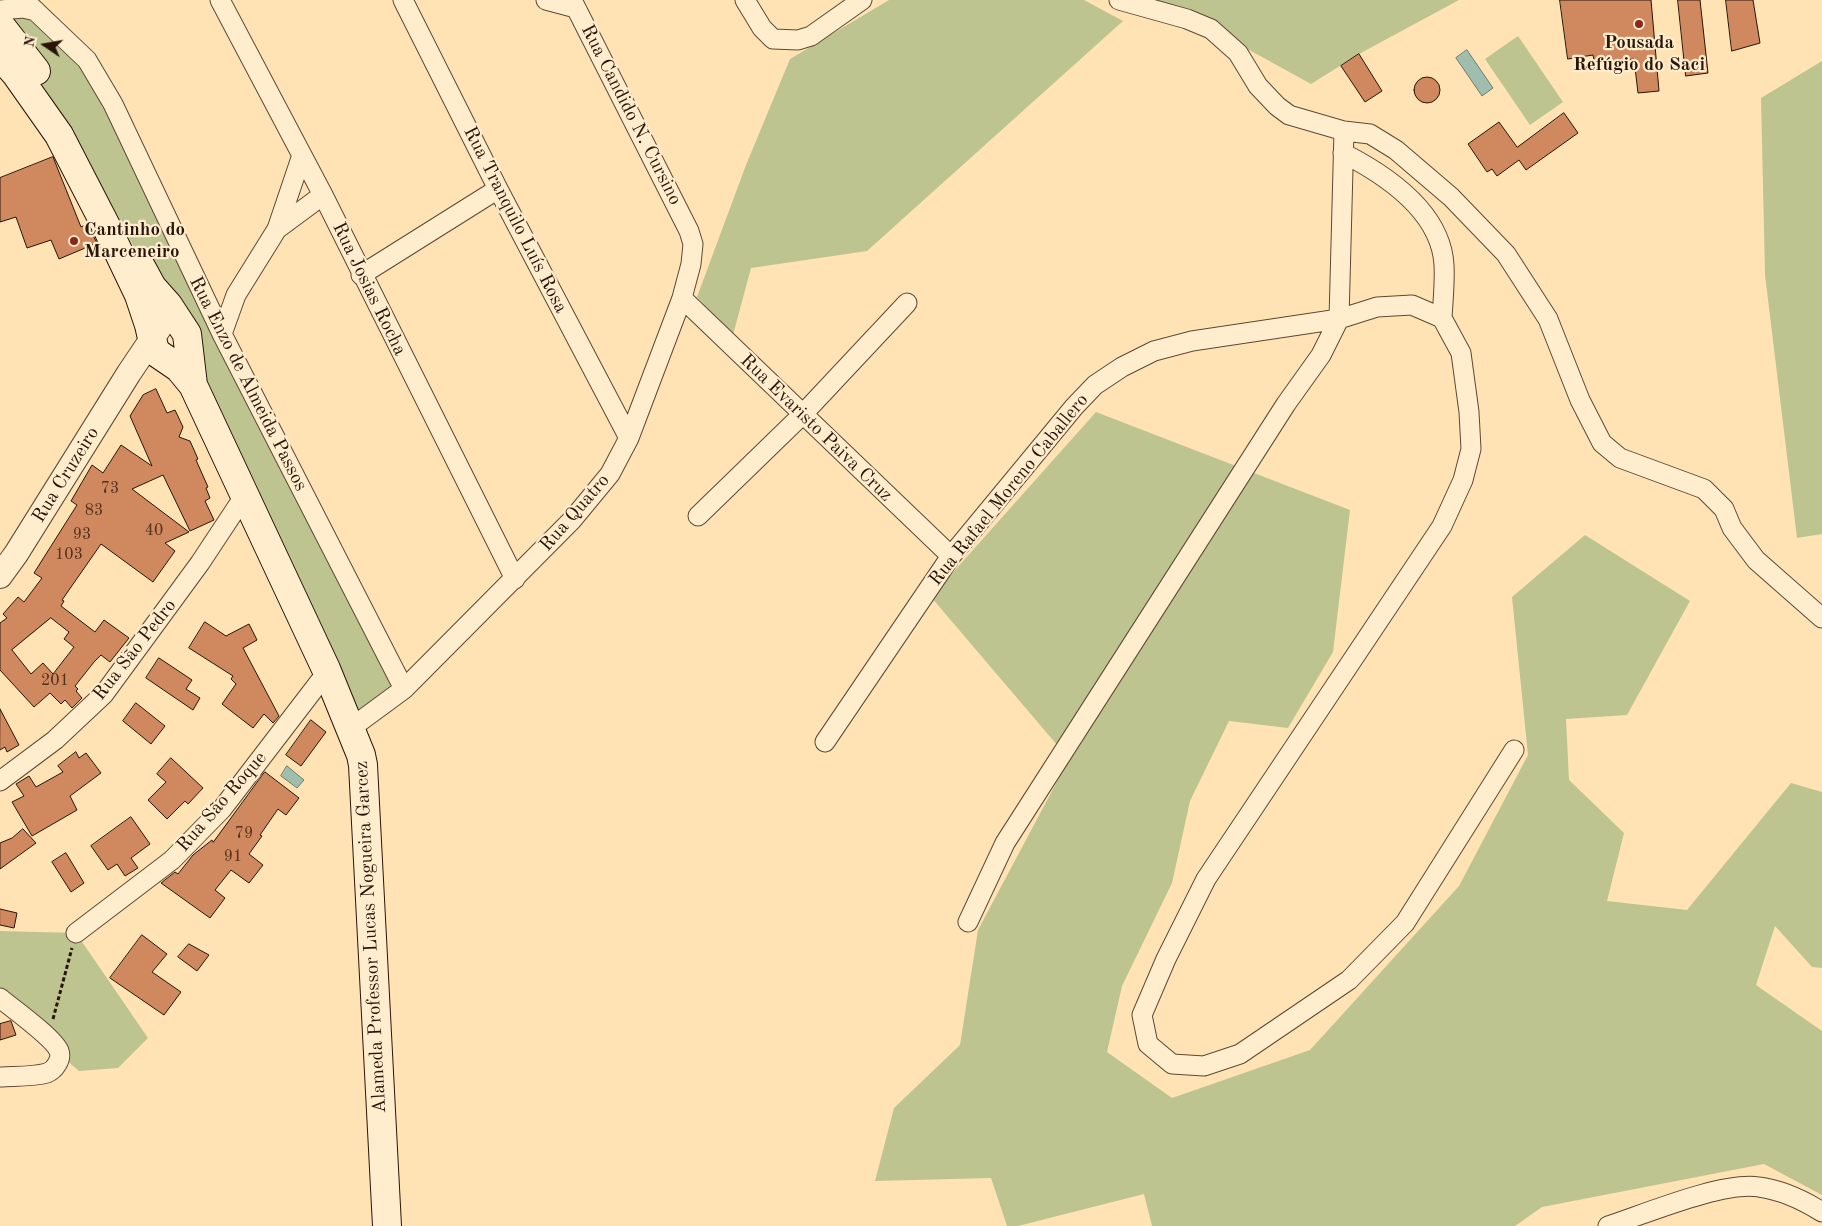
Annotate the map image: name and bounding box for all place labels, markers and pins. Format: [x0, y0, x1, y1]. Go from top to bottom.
marker: Pousada Refúgio do Saci [1633, 18, 1645, 30]
place label: Pousada Refúgio do Saci [1573, 32, 1705, 76]
place label: Cantinho do Marceneiro [84, 219, 185, 263]
marker: Cantinho do Marceneiro [68, 235, 80, 247]

